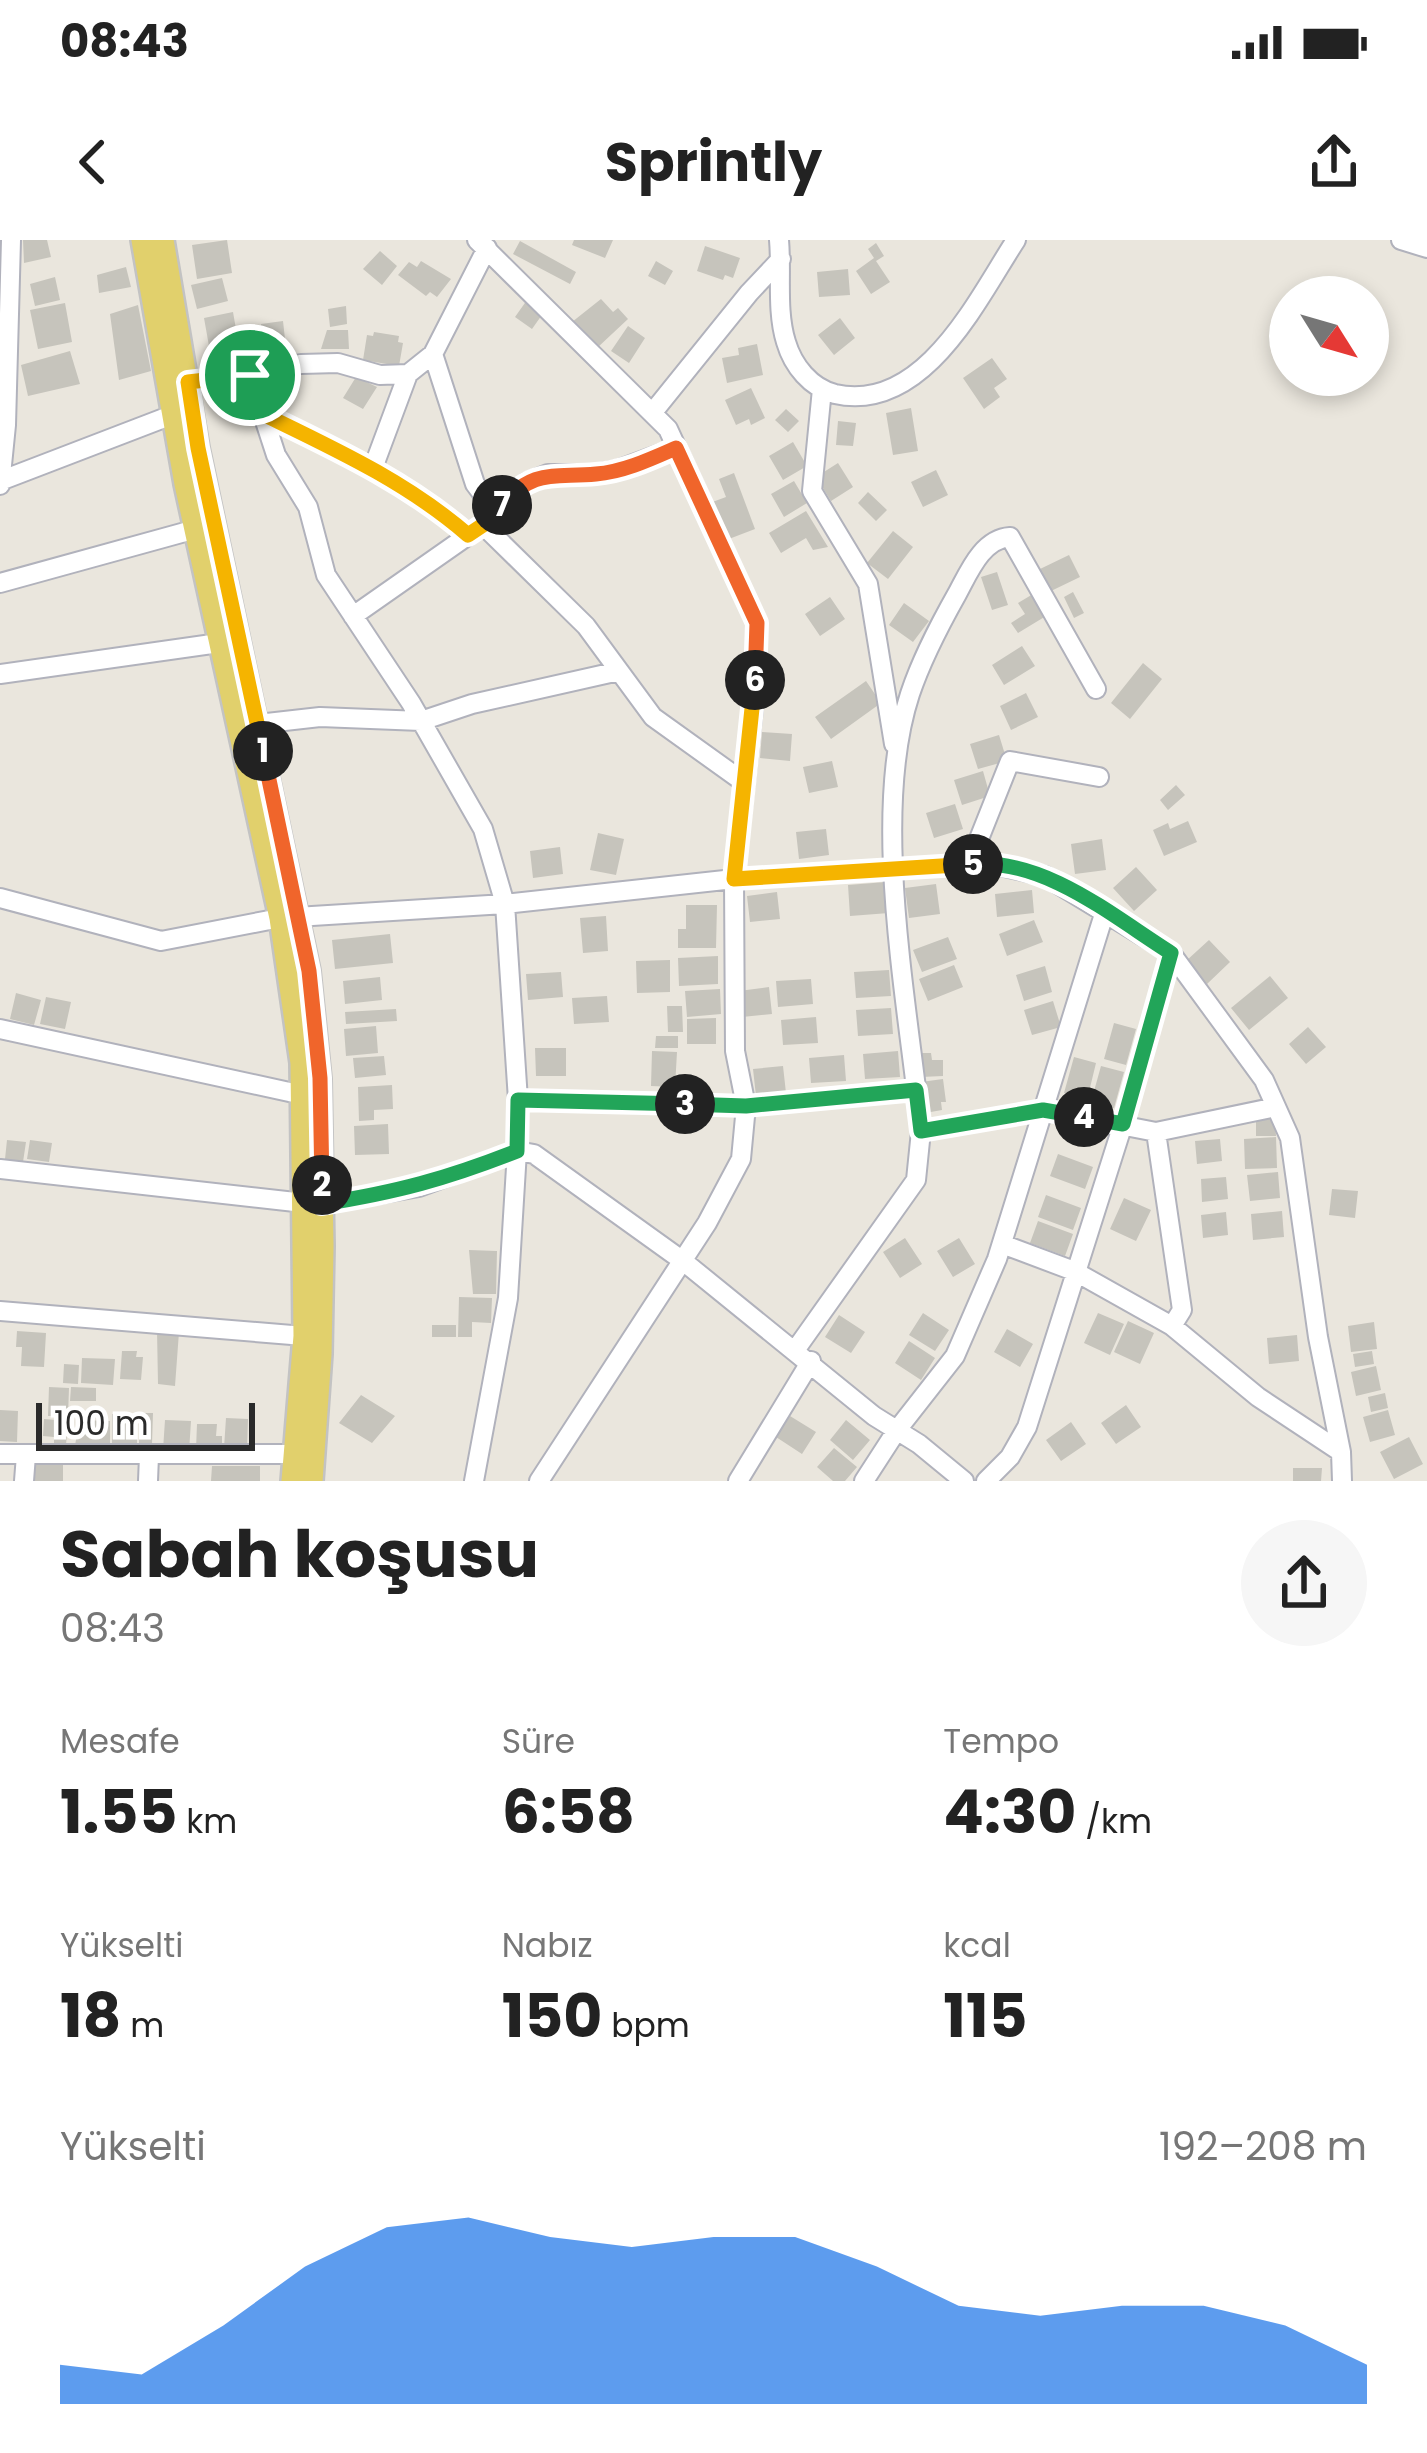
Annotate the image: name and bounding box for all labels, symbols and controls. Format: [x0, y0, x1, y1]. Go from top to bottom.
text: 08:43 [60, 10, 189, 73]
text: Sprintly [605, 124, 822, 200]
icon: back [60, 129, 126, 195]
icon: share [1301, 129, 1367, 195]
north arrow [1269, 276, 1389, 396]
map controls [1269, 276, 1389, 396]
pin [199, 324, 301, 426]
icon: arrive [217, 342, 283, 408]
pin: 7 [472, 475, 532, 535]
text: 7 [493, 481, 511, 528]
pin: 6 [725, 650, 785, 710]
text: 6 [744, 656, 766, 703]
pin: 1 [233, 721, 293, 781]
text: 1 [257, 727, 269, 774]
pin: 5 [943, 834, 1003, 894]
text: 5 [962, 840, 984, 887]
pin: 3 [655, 1074, 715, 1134]
text: 3 [675, 1080, 695, 1127]
pin: 4 [1054, 1087, 1114, 1147]
text: 4 [1073, 1093, 1095, 1140]
pin: 2 [292, 1155, 352, 1215]
text: 2 [313, 1161, 331, 1208]
scale bar [36, 1397, 255, 1450]
text: 100 m [54, 1400, 149, 1447]
text: Sabah koşusu [60, 1508, 539, 1600]
button: share [1241, 1520, 1367, 1646]
text: 08:43 [60, 1601, 165, 1656]
text: Mesafe [60, 1718, 180, 1765]
text: Süre [502, 1718, 575, 1765]
text: Tempo [943, 1718, 1059, 1765]
text: 1.55 [60, 1770, 177, 1854]
text: 6:58 [502, 1770, 635, 1854]
text: 4:30 [943, 1770, 1076, 1854]
text: km [177, 1798, 237, 1845]
text: /km [1076, 1798, 1152, 1845]
text: Yükselti [60, 1922, 183, 1969]
text: Nabız [502, 1922, 593, 1969]
text: kcal [943, 1922, 1011, 1969]
text: 18 [60, 1974, 121, 2058]
text: 150 [502, 1974, 602, 2058]
text: 115 [943, 1974, 1027, 2058]
text: m [121, 2002, 164, 2049]
text: bpm [602, 2002, 690, 2049]
text: Yükselti [60, 2119, 206, 2174]
text: 192–208 m [1159, 2119, 1367, 2174]

